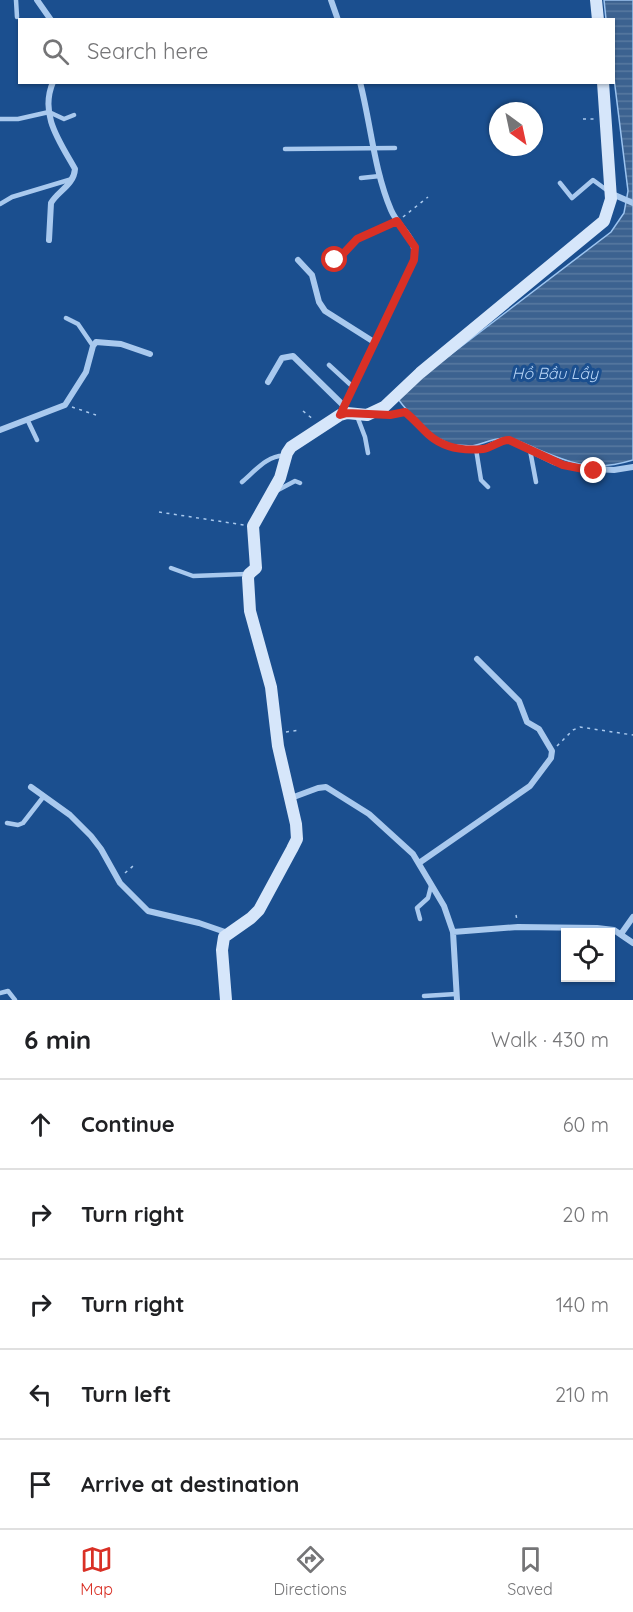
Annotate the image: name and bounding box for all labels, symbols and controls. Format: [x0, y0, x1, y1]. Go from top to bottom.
search box [18, 18, 615, 84]
icon: search [39, 35, 72, 68]
text: Search here [87, 37, 208, 65]
north arrow [489, 102, 543, 156]
route start [321, 246, 347, 272]
water label: Hồ Bầu Lầy [512, 363, 599, 383]
route end [580, 457, 606, 483]
map controls [561, 928, 615, 982]
button: locate [561, 928, 615, 982]
text: 6 min [24, 1023, 91, 1056]
text: Walk · 430 m [491, 1027, 609, 1052]
icon: ahead [24, 1108, 57, 1141]
text: Continue [81, 1110, 175, 1138]
text: 60 m [563, 1112, 609, 1137]
icon: right [24, 1198, 57, 1231]
text: Turn right [81, 1200, 185, 1228]
text: 20 m [562, 1202, 609, 1227]
icon: right [24, 1288, 57, 1321]
text: Turn right [81, 1290, 185, 1318]
text: 140 m [556, 1292, 609, 1317]
icon: left [24, 1378, 57, 1411]
text: Turn left [81, 1380, 171, 1408]
text: 210 m [555, 1382, 609, 1407]
icon: arrive [24, 1468, 57, 1501]
text: Arrive at destination [81, 1470, 299, 1498]
tab: Map [80, 1543, 113, 1599]
tab: Directions [274, 1543, 347, 1599]
tab: Saved [507, 1543, 553, 1599]

